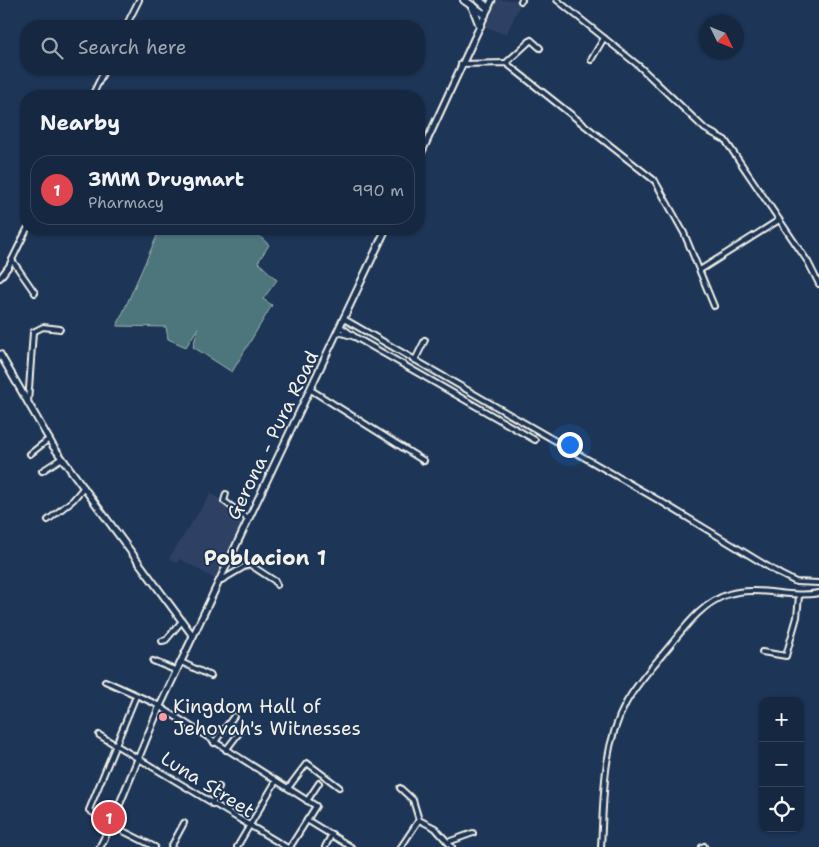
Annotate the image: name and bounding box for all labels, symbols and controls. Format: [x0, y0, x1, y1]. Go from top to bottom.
north arrow [699, 15, 744, 60]
search box [20, 20, 425, 75]
icon: search [38, 34, 66, 62]
text: Search here [78, 35, 187, 60]
text: Nearby [40, 109, 120, 137]
text: 3MM Drugmart [88, 167, 244, 192]
text: 1 [53, 180, 61, 201]
text: 990 m [352, 180, 404, 201]
text: Pharmacy [88, 192, 164, 213]
street label: Gerona - Pura Road [221, 347, 324, 524]
your location [557, 432, 583, 458]
district label: Poblacion 1 [204, 544, 326, 572]
place label: Kingdom Hall of Jehovah's Witnesses [173, 694, 361, 741]
map controls [759, 697, 804, 832]
button: + [759, 697, 804, 742]
marker: Kingdom Hall of Jehovah's Witnesses [157, 711, 169, 723]
button: − [759, 742, 804, 787]
street label: Luna Street [156, 746, 259, 823]
button: locate [759, 787, 804, 832]
pin: 1 [93, 799, 125, 837]

